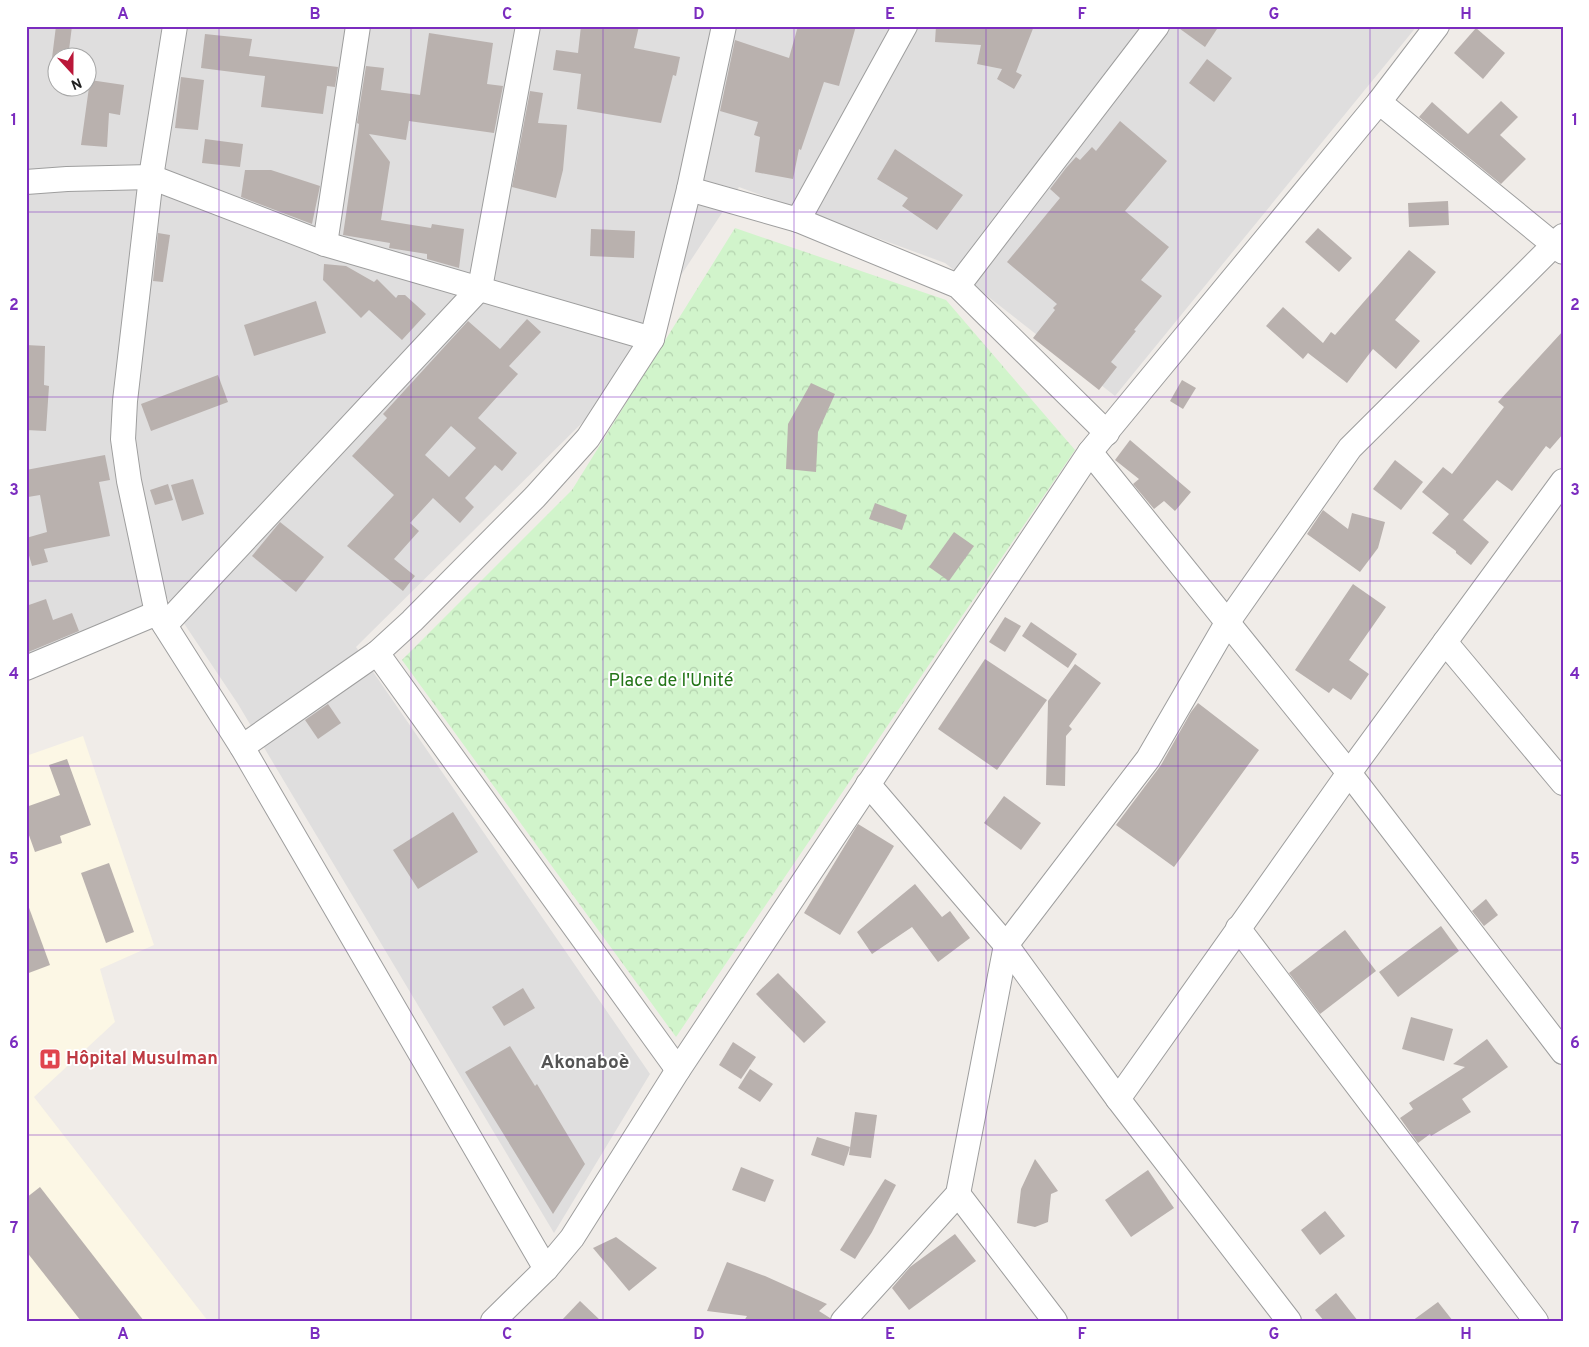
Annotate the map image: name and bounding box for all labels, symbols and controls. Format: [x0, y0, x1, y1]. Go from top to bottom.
text: A [117, 5, 129, 25]
text: B [309, 5, 321, 25]
text: C [502, 5, 512, 25]
text: D [693, 5, 705, 25]
text: E [885, 5, 895, 25]
text: F [1077, 5, 1087, 25]
text: G [1269, 5, 1279, 25]
text: H [1460, 5, 1472, 25]
north arrow [48, 48, 98, 98]
text: N [68, 73, 84, 92]
text: 1 [11, 111, 17, 131]
text: 1 [1572, 111, 1578, 131]
text: 2 [9, 296, 19, 316]
text: 2 [1570, 296, 1580, 316]
text: 3 [9, 481, 19, 501]
text: 3 [1570, 481, 1580, 501]
text: 4 [9, 665, 19, 685]
text: 4 [1570, 665, 1580, 685]
park label: Place de l'Unité [609, 670, 733, 693]
text: 5 [9, 850, 19, 870]
text: 5 [1570, 850, 1580, 870]
text: 6 [9, 1034, 19, 1054]
text: 6 [1570, 1034, 1580, 1054]
hospital icon: Hôpital Musulman [38, 1047, 62, 1071]
place label: Hôpital Musulman [66, 1048, 218, 1071]
district label: Akonaboè [541, 1051, 629, 1075]
text: 7 [10, 1219, 18, 1239]
text: 7 [1571, 1219, 1579, 1239]
text: A [117, 1325, 129, 1345]
text: B [309, 1325, 321, 1345]
text: C [502, 1325, 512, 1345]
text: D [693, 1325, 705, 1345]
text: E [885, 1325, 895, 1345]
text: F [1077, 1325, 1087, 1345]
text: G [1269, 1325, 1279, 1345]
text: H [1460, 1325, 1472, 1345]

